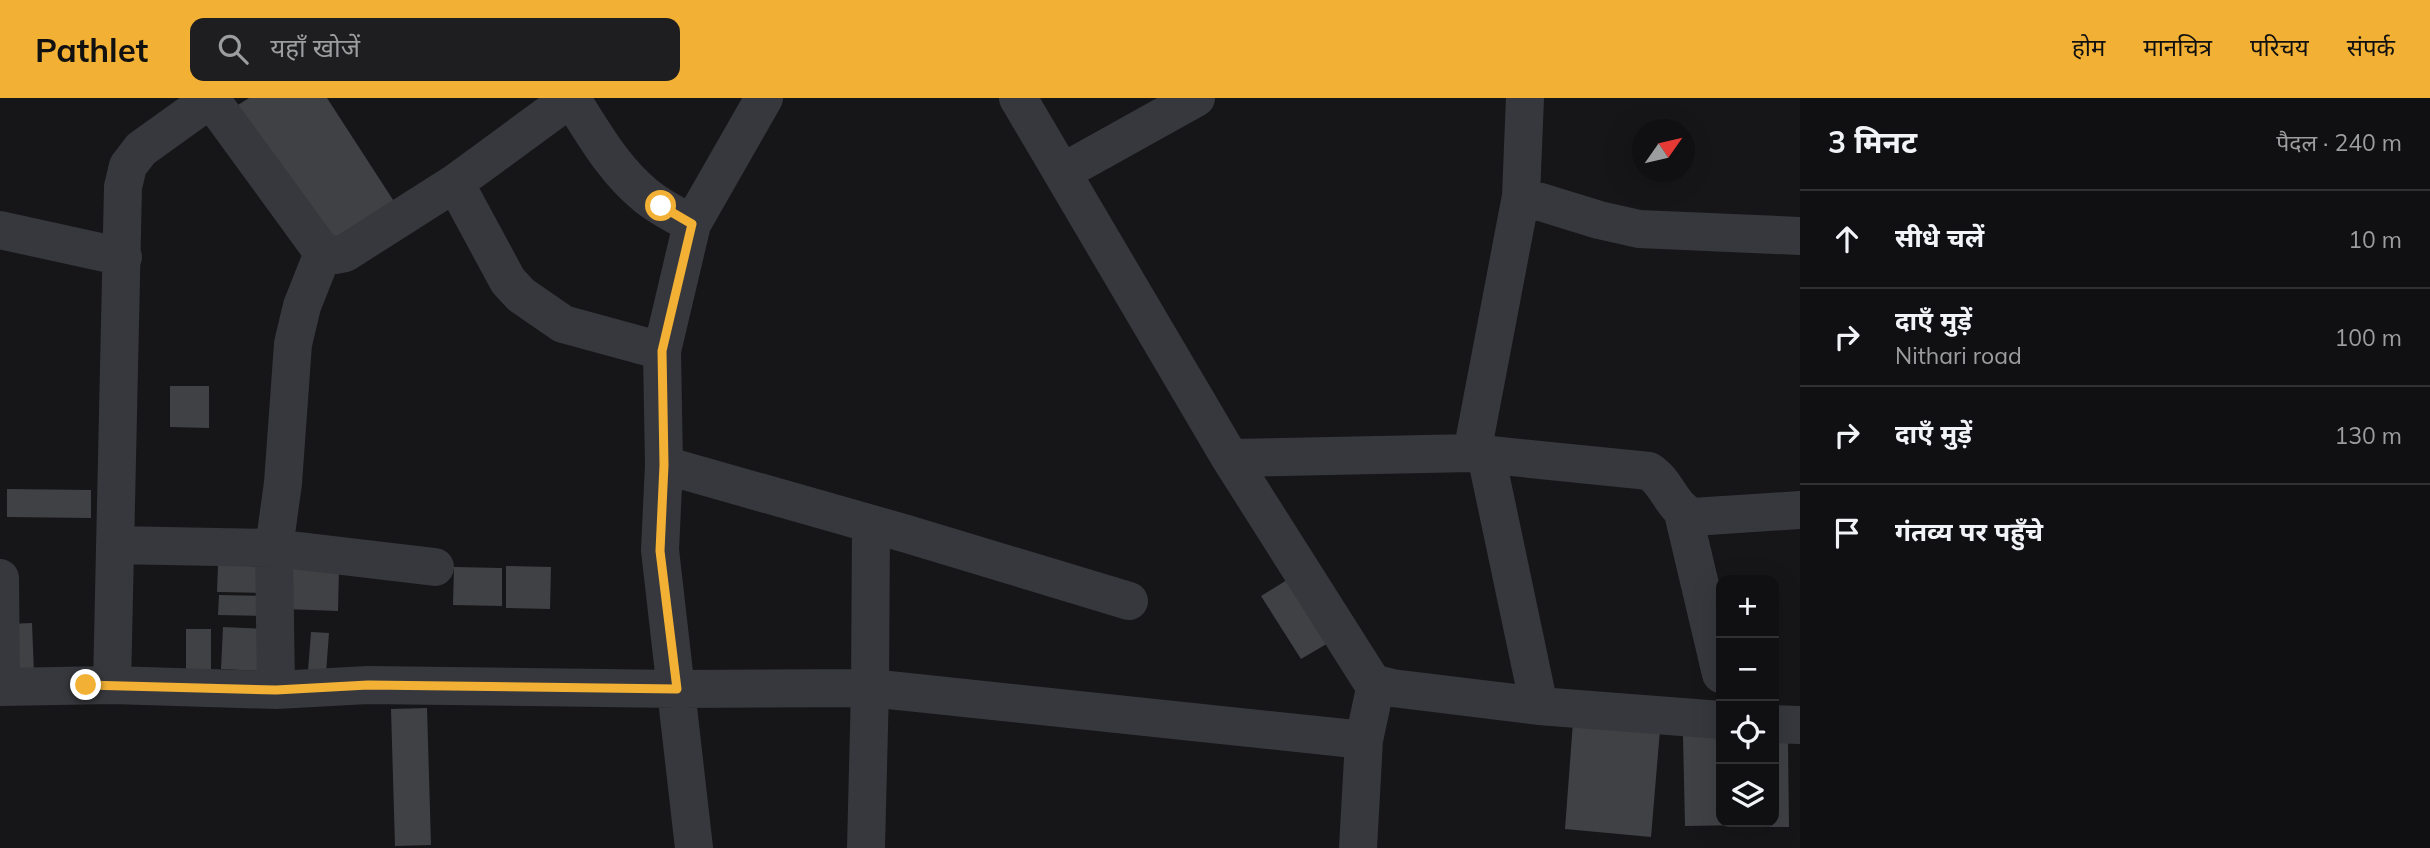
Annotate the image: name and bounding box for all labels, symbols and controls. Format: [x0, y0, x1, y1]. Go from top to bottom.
search box [190, 18, 680, 81]
text: Pathlet [35, 29, 148, 70]
icon: search [214, 30, 252, 68]
text: यहाँ खोजें [270, 31, 360, 64]
text: होम [2072, 32, 2105, 62]
text: मानचित्र [2143, 32, 2212, 62]
text: परिचय [2250, 32, 2309, 62]
text: संपर्क [2347, 32, 2395, 62]
north arrow [1632, 119, 1695, 182]
text: 3 मिनट [1828, 123, 1917, 161]
text: पैदल · 240 m [2276, 128, 2402, 157]
route start [645, 190, 676, 221]
icon: ahead [1828, 220, 1866, 258]
text: सीधे चलें [1895, 221, 1984, 254]
text: 10 m [2348, 225, 2402, 254]
text: दाएँ मुड़ें [1895, 304, 1972, 337]
icon: right [1828, 318, 1866, 356]
text: 100 m [2334, 323, 2402, 352]
text: Nithari road [1895, 341, 2022, 370]
icon: right [1828, 416, 1866, 454]
text: दाएँ मुड़ें [1895, 417, 1972, 450]
text: 130 m [2334, 421, 2402, 450]
icon: arrive [1828, 514, 1866, 552]
text: गंतव्य पर पहुँचे [1895, 515, 2043, 548]
map controls [1716, 575, 1779, 827]
button: + [1716, 575, 1779, 638]
button: − [1716, 638, 1779, 701]
route end [70, 669, 101, 700]
button: locate [1716, 701, 1779, 764]
button: layers [1716, 764, 1779, 827]

